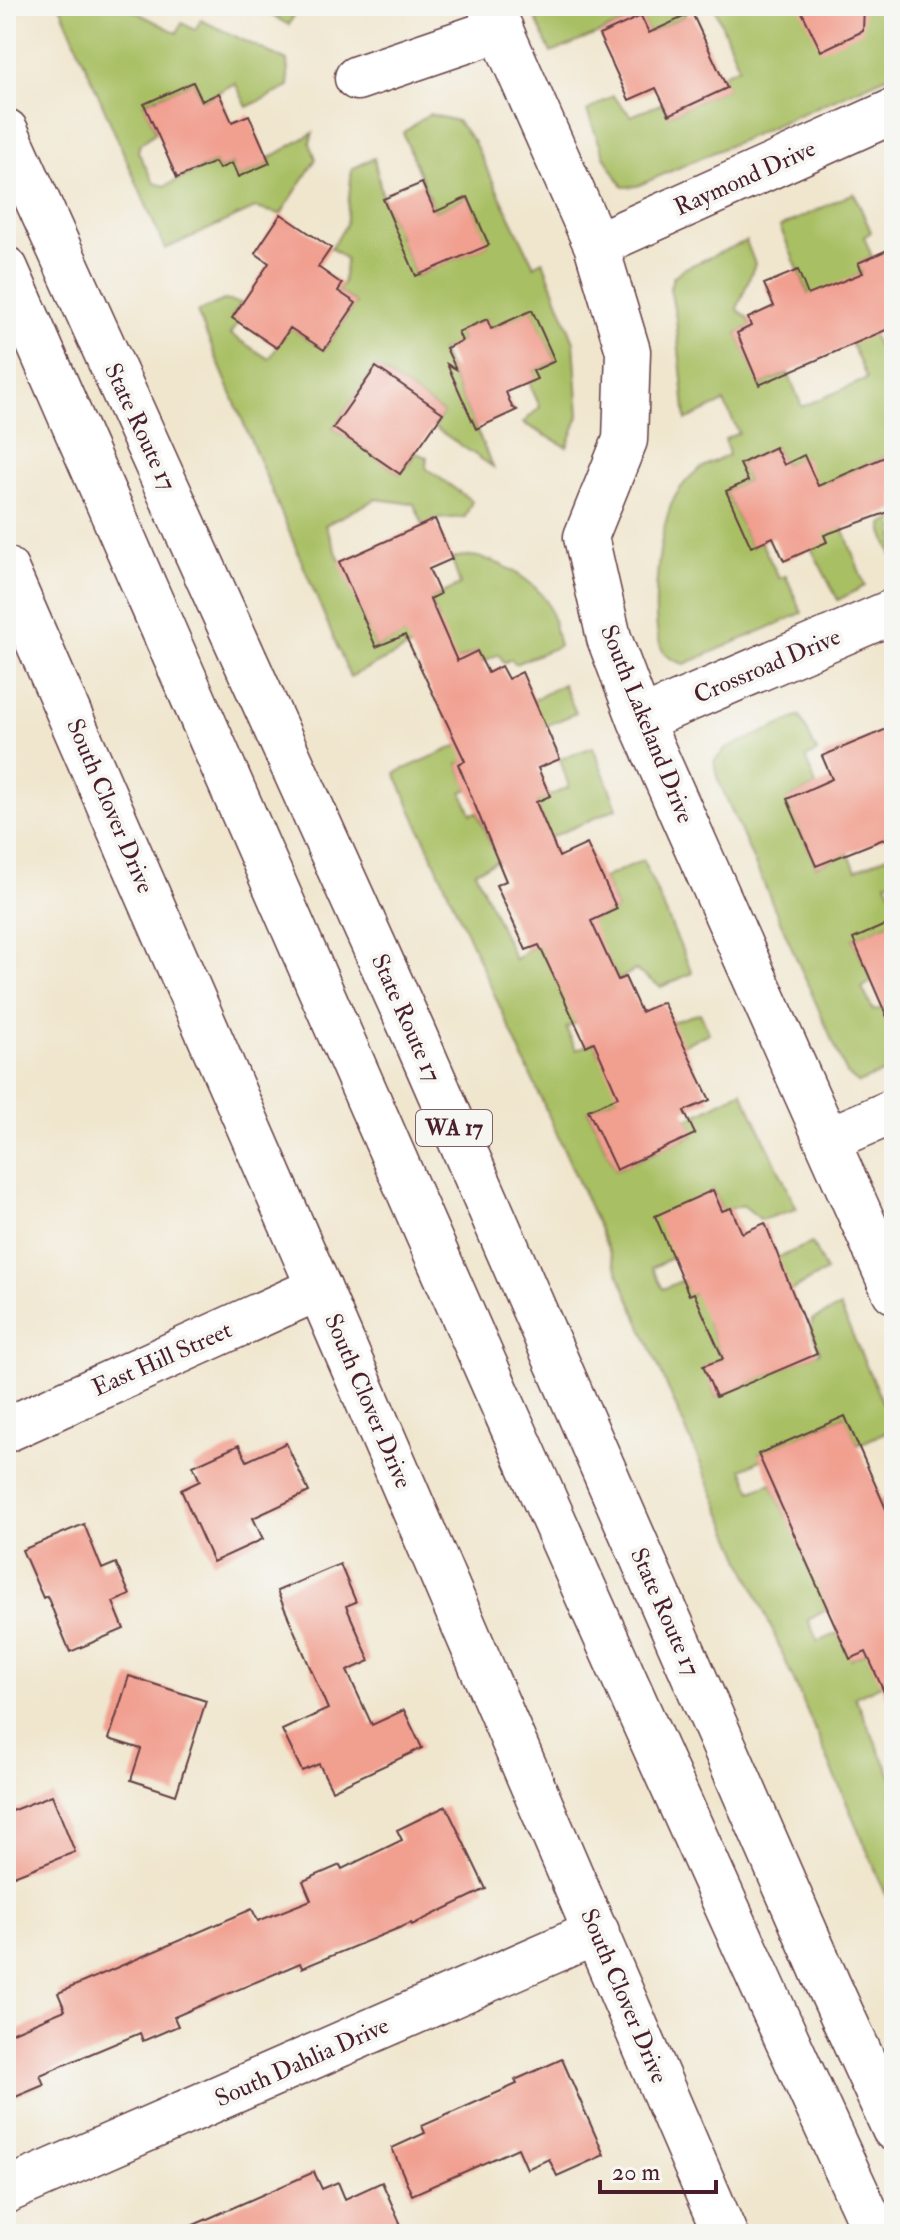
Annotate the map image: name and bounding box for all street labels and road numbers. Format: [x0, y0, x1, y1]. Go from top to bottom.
street label: Raymond Drive [669, 133, 821, 223]
street label: State Route 17 [97, 358, 183, 496]
street label: South Lakeland Drive [593, 620, 701, 828]
street label: Crossroad Drive [689, 621, 845, 711]
street label: South Clover Drive [59, 714, 161, 898]
street label: State Route 17 [364, 949, 448, 1087]
road number: WA 17 [416, 1110, 492, 1146]
street label: South Clover Drive [317, 1309, 419, 1493]
street label: East Hill Street [87, 1314, 237, 1404]
street label: State Route 17 [623, 1543, 707, 1681]
street label: South Clover Drive [573, 1904, 675, 2088]
street label: South Dahlia Drive [210, 2010, 394, 2114]

